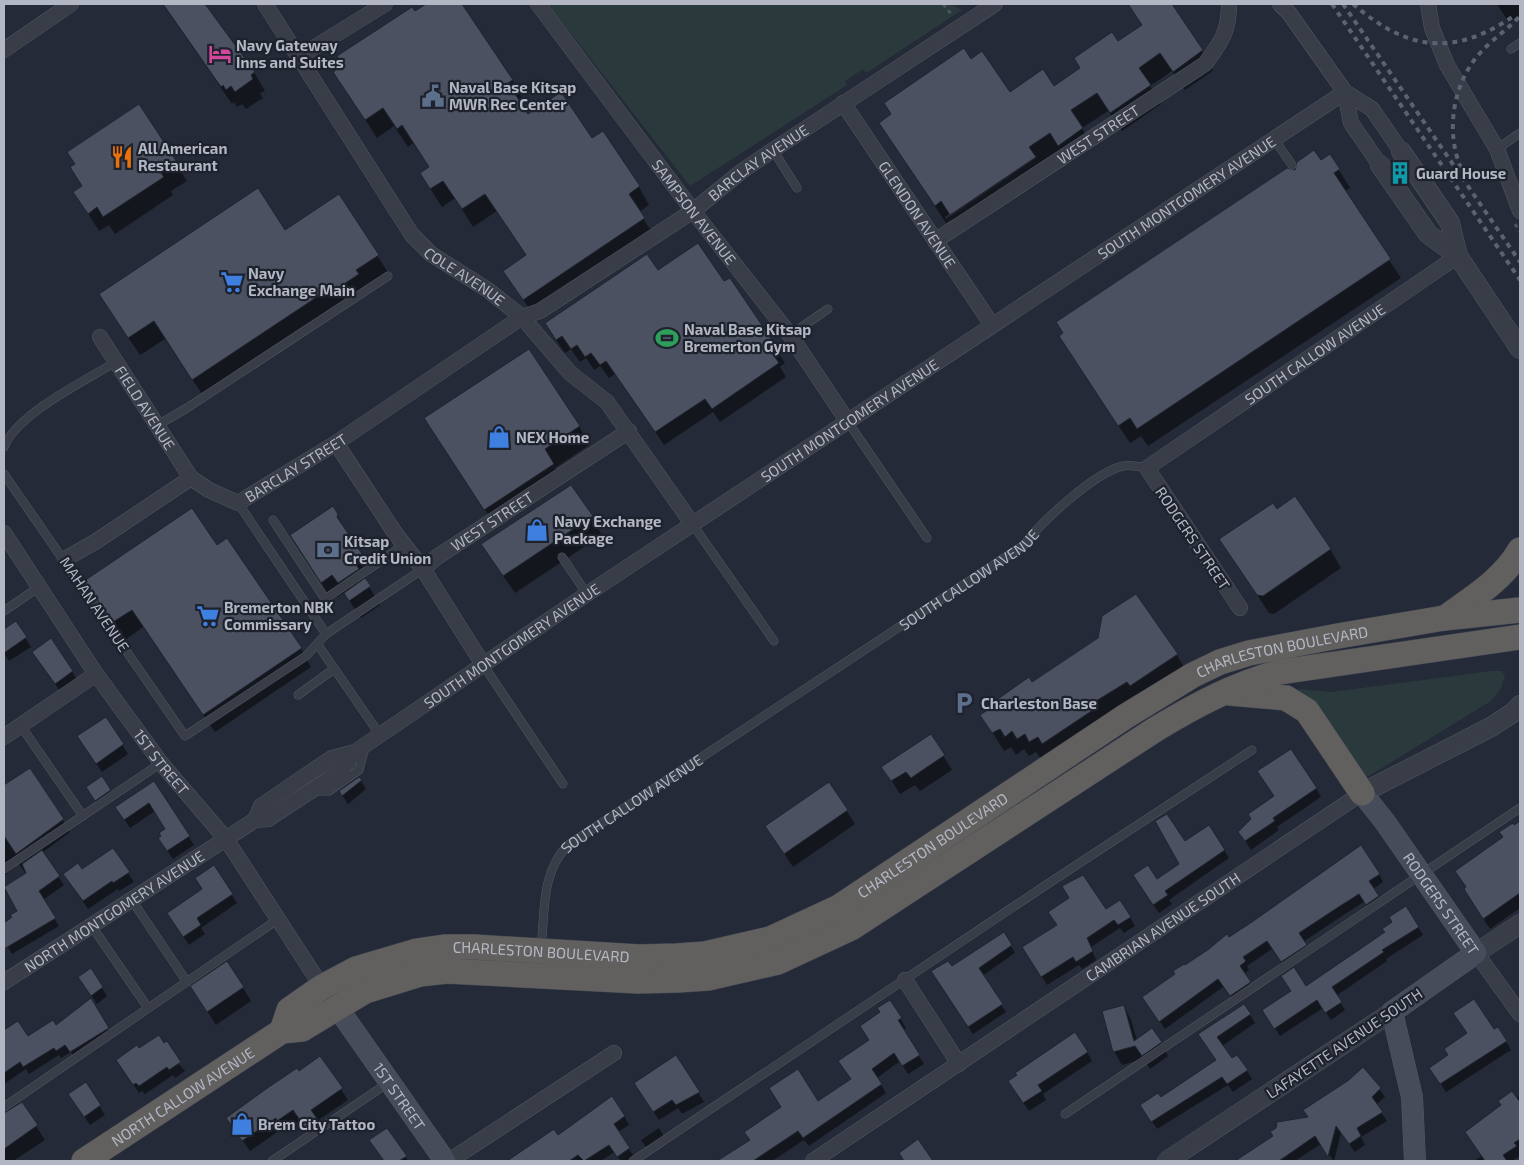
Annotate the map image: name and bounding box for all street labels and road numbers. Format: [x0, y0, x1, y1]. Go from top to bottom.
street label: WEST STREET [1054, 100, 1143, 168]
street label: BARCLAY AVENUE [704, 120, 812, 204]
street label: SOUTH MONTGOMERY AVENUE [1094, 132, 1279, 262]
street label: SAMPSON AVENUE [649, 156, 740, 268]
street label: GLENDON AVENUE [875, 157, 960, 271]
street label: COLE AVENUE [420, 243, 509, 309]
street label: SOUTH CALLOW AVENUE [1241, 299, 1388, 408]
street label: SOUTH MONTGOMERY AVENUE [757, 355, 942, 486]
street label: FIELD AVENUE [112, 362, 179, 453]
street label: BARCLAY STREET [242, 429, 350, 506]
street label: RODGERS STREET [1152, 483, 1234, 593]
street label: WEST STREET [447, 487, 537, 555]
street label: SOUTH CALLOW AVENUE [896, 525, 1042, 634]
street label: MAHAN AVENUE [57, 553, 133, 655]
street label: SOUTH MONTGOMERY AVENUE [420, 579, 603, 712]
street label: CHARLESTON BOULEVARD [1193, 622, 1369, 681]
street label: 1ST STREET [130, 726, 193, 798]
street label: SOUTH CALLOW AVENUE [557, 750, 706, 856]
street label: CHARLESTON BOULEVARD [854, 788, 1011, 901]
street label: NORTH MONTGOMERY AVENUE [21, 846, 207, 976]
street label: RODGERS STREET [1400, 849, 1483, 958]
street label: CAMBRIAN AVENUE SOUTH [1082, 868, 1243, 985]
street label: CHARLESTON BOULEVARD [453, 938, 630, 965]
street label: LAFAYETTE AVENUE SOUTH [1263, 984, 1425, 1102]
street label: NORTH CALLOW AVENUE [108, 1043, 258, 1150]
street label: 1ST STREET [370, 1059, 430, 1134]

